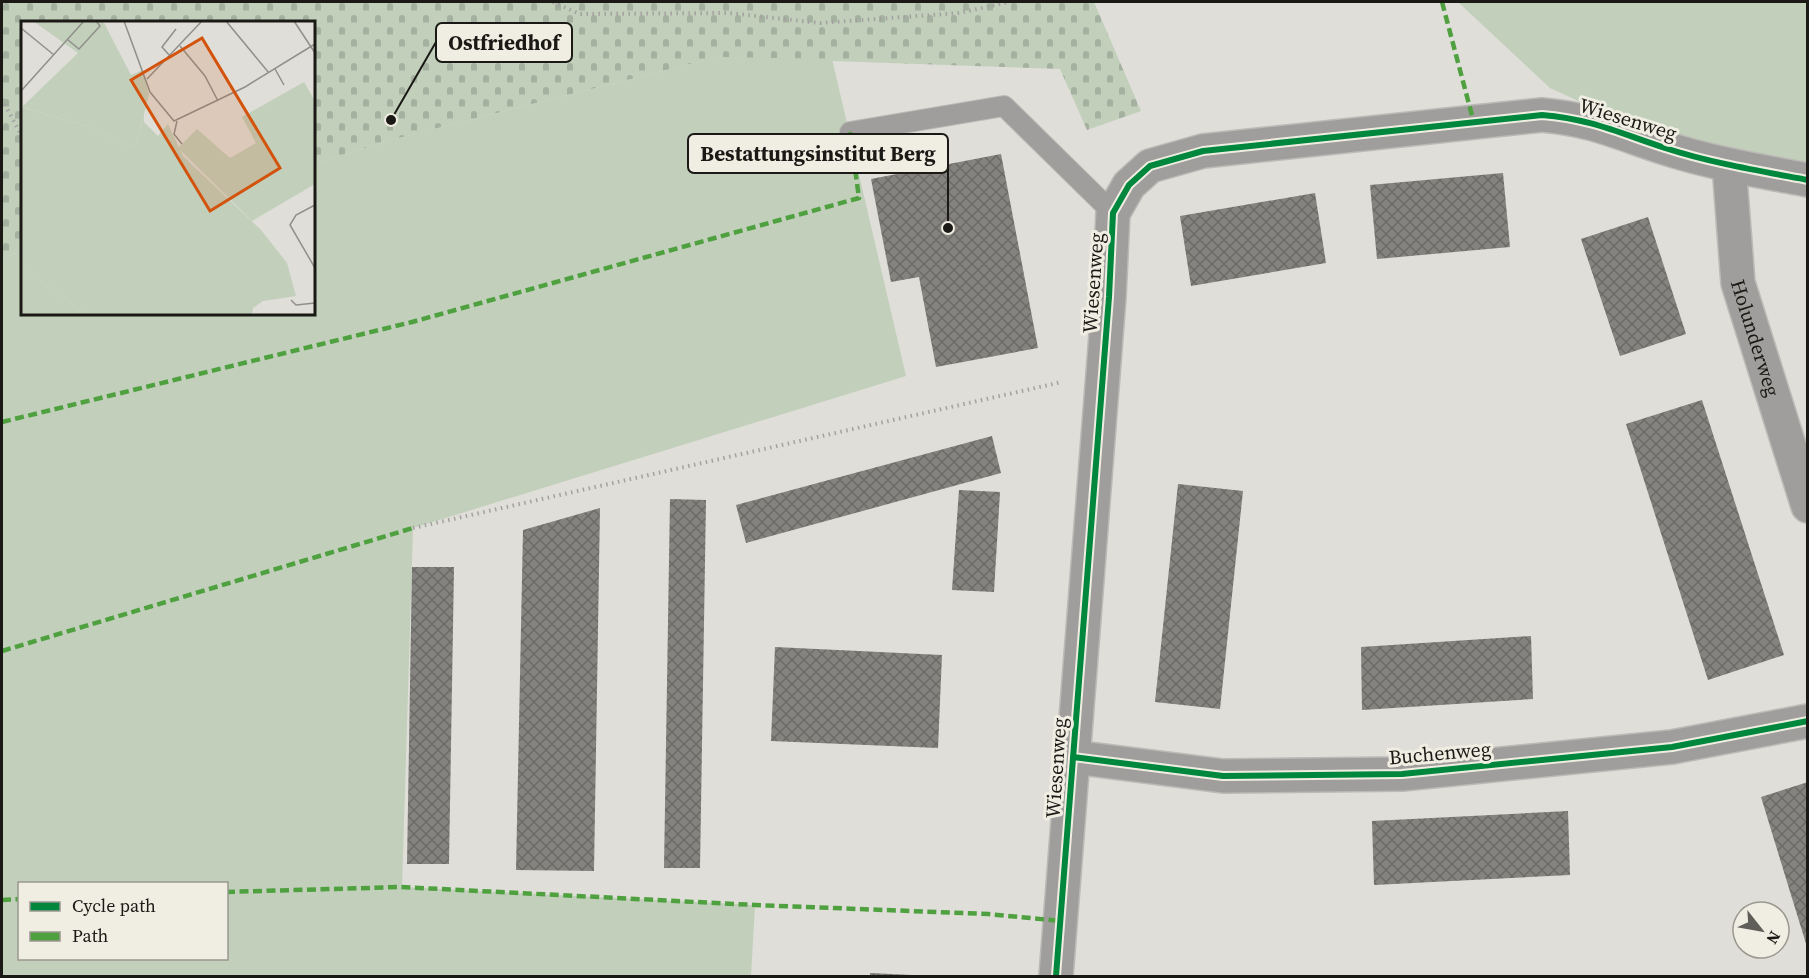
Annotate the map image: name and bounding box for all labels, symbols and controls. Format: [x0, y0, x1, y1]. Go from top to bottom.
inset map [21, 21, 315, 315]
callout: Ostfriedhof [436, 23, 572, 62]
text: Ostfriedhof [448, 28, 562, 57]
street label: Wiesenweg [1576, 91, 1680, 147]
callout: Bestattungsinstitut Berg [688, 134, 948, 173]
text: Bestattungsinstitut Berg [700, 139, 936, 168]
street label: Wiesenweg [1076, 232, 1110, 334]
street label: Holunderweg [1724, 276, 1787, 400]
street label: Wiesenweg [1039, 717, 1073, 819]
street label: Buchenweg [1388, 735, 1492, 771]
legend [18, 882, 228, 960]
text: Cycle path [72, 893, 156, 918]
north arrow [1731, 900, 1791, 960]
text: Path [72, 923, 109, 948]
text: N [1761, 927, 1786, 949]

